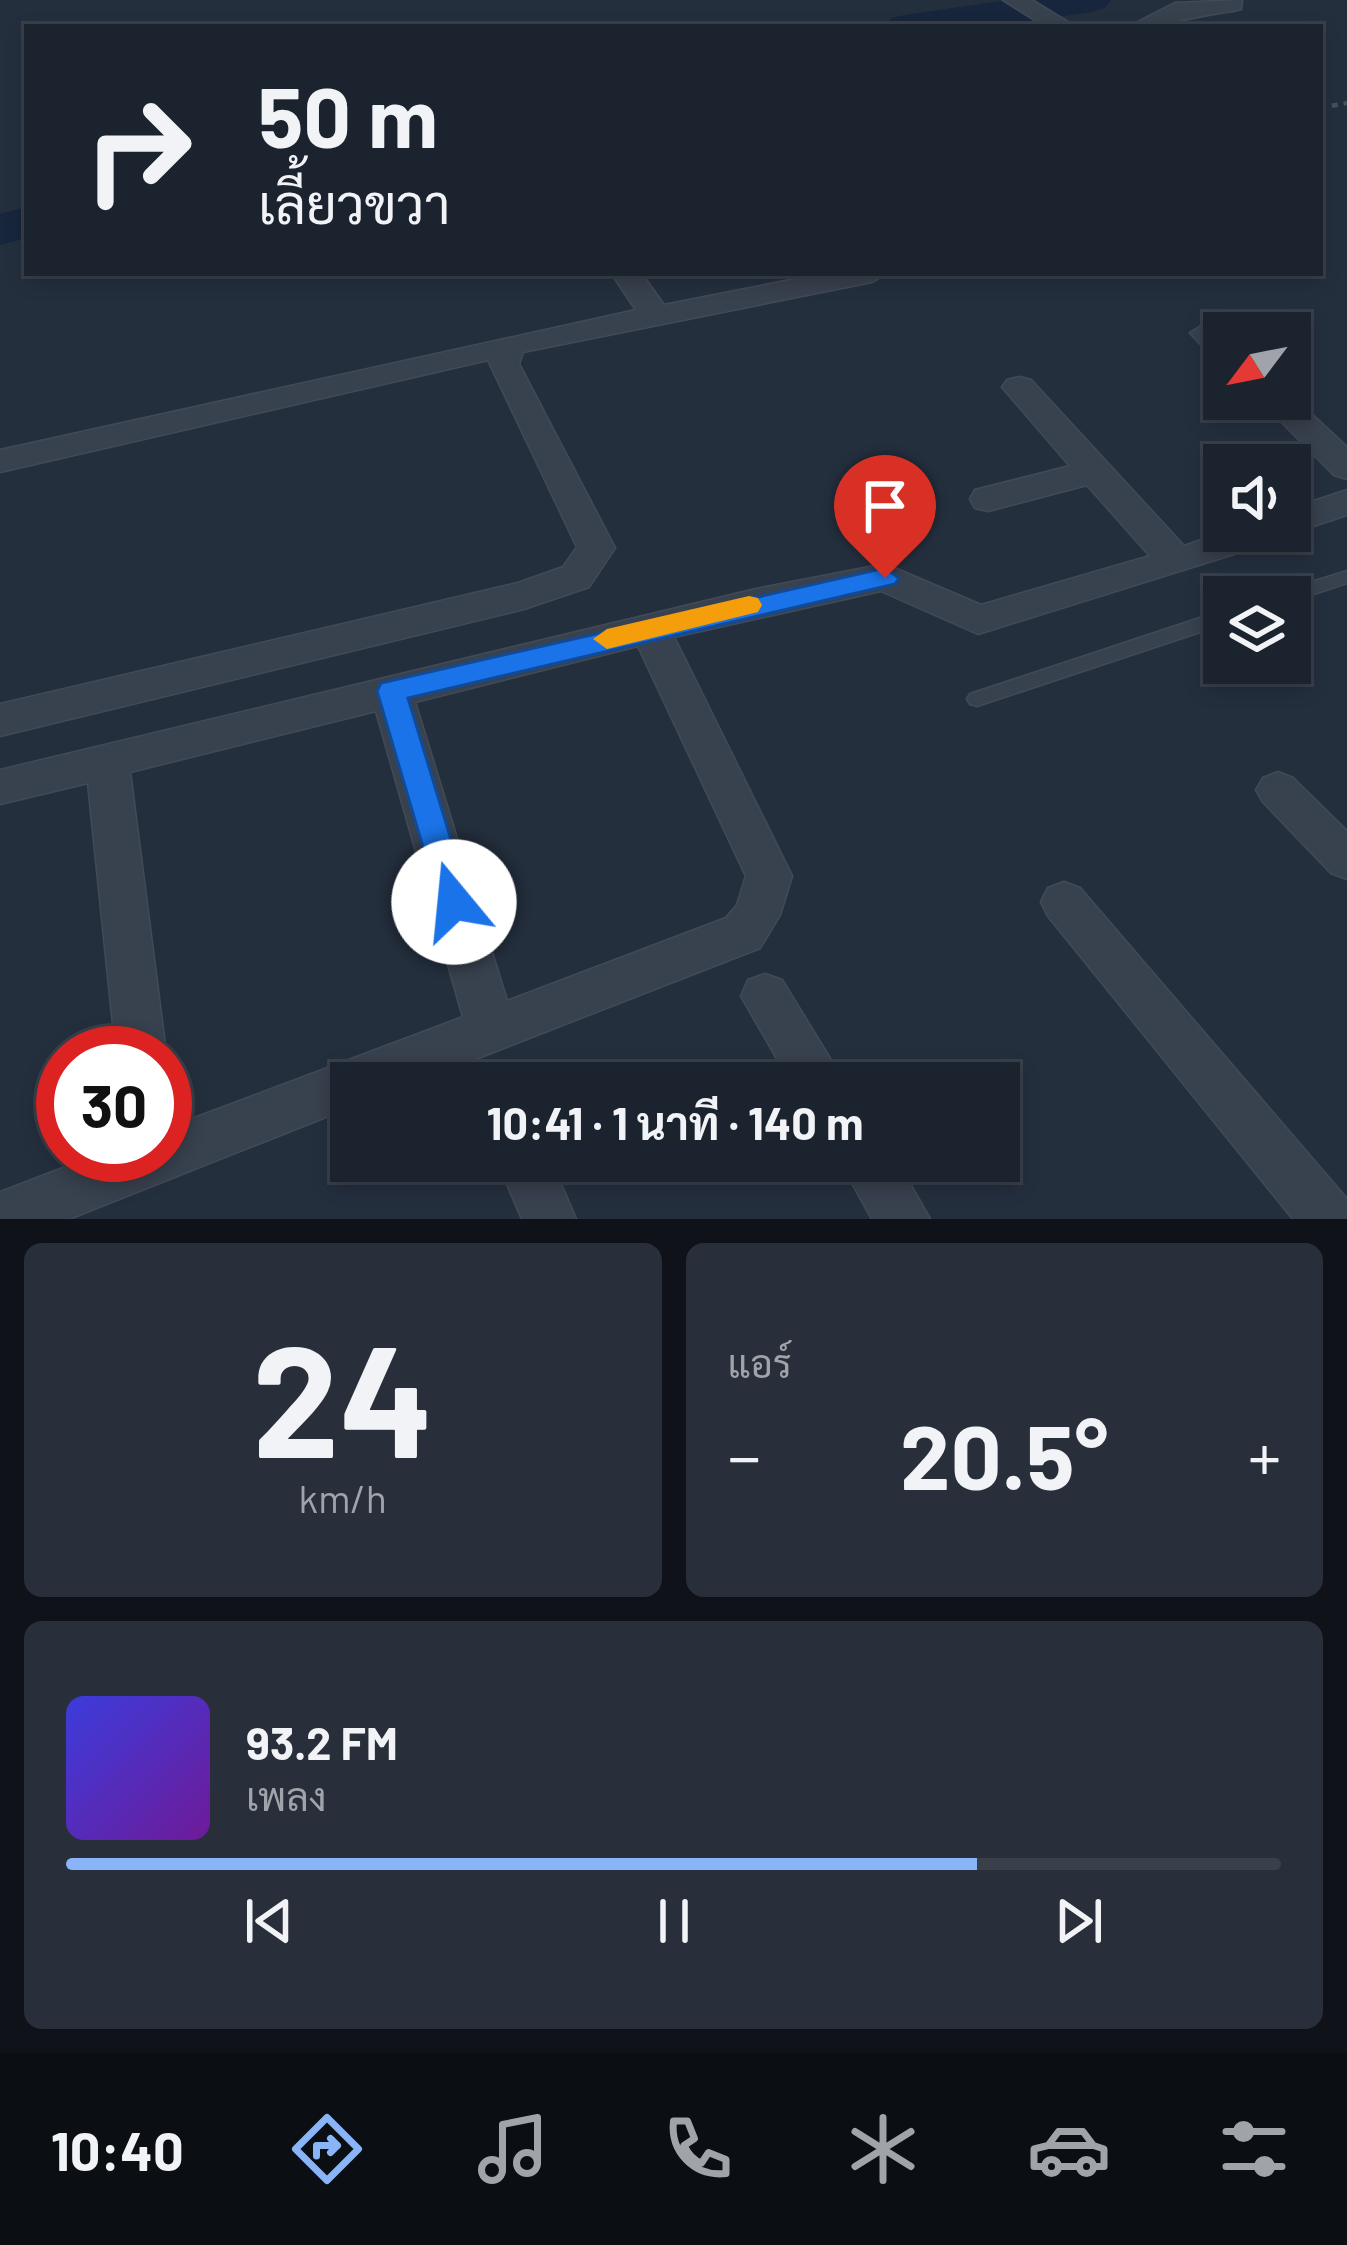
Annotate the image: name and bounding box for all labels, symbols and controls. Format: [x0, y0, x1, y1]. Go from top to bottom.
text: 50 m [258, 64, 438, 165]
icon: right [60, 72, 216, 228]
text: เลี้ยวขวา [258, 170, 451, 235]
north arrow [1203, 312, 1311, 420]
map controls [1203, 312, 1311, 684]
button: sound [1203, 444, 1311, 552]
pin [834, 455, 936, 578]
icon: arrive [852, 473, 918, 539]
button: layers [1203, 576, 1311, 684]
position arrow [391, 839, 517, 965]
speed limit sign: 30 [36, 1026, 192, 1182]
text: 10:41 · 1 นาที · 140 m [487, 1095, 863, 1149]
text: 24 [252, 1302, 434, 1489]
text: แอร์ [728, 1339, 792, 1386]
text: 20.5° [900, 1400, 1108, 1508]
text: − [728, 1415, 761, 1494]
text: + [1248, 1415, 1281, 1494]
text: km/h [299, 1474, 387, 1521]
text: 93.2 FM [246, 1715, 398, 1769]
text: เพลง [246, 1772, 327, 1819]
icon: previous [236, 1888, 302, 1954]
icon: pause [641, 1888, 707, 1954]
icon: next [1046, 1888, 1112, 1954]
icon: directions [285, 2107, 369, 2191]
icon: music [471, 2107, 555, 2191]
icon: phone [656, 2107, 740, 2191]
icon: climate [841, 2107, 925, 2191]
icon: car [1027, 2107, 1111, 2191]
icon: filters [1212, 2107, 1296, 2191]
text: 10:40 [51, 2117, 184, 2182]

